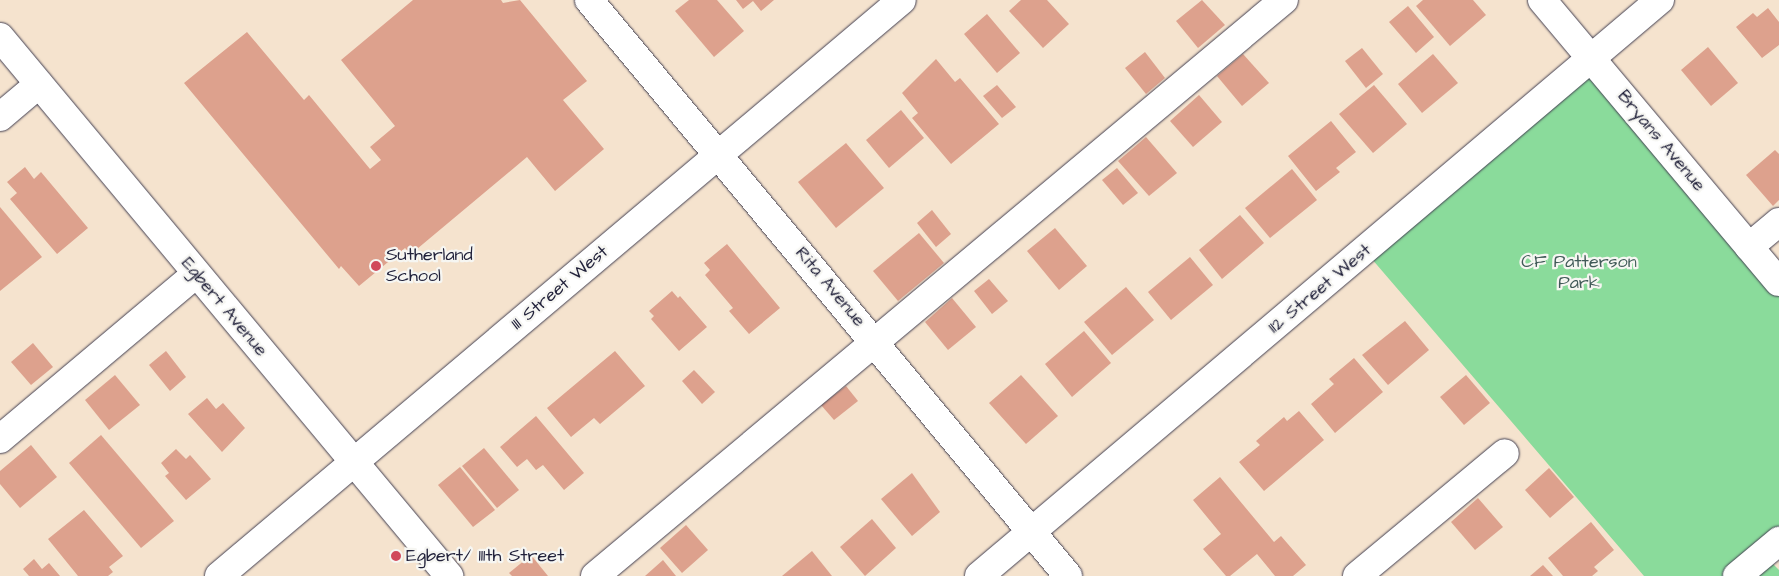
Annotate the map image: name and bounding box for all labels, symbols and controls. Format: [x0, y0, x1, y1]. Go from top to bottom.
street label: Bryans Avenue [1612, 86, 1710, 196]
street label: 112 Street West [1264, 240, 1376, 338]
street label: 111 Street West [507, 241, 613, 335]
street label: Rita Avenue [790, 243, 870, 331]
place label: Sutherland School [386, 245, 473, 288]
park label: CF Patterson Park [1521, 252, 1637, 294]
street label: Egbert Avenue [176, 253, 272, 361]
marker: Sutherland School [370, 260, 382, 272]
place label: Egbert/ 111th Street [406, 545, 564, 567]
marker: Egbert/ 111th Street [390, 550, 402, 562]

